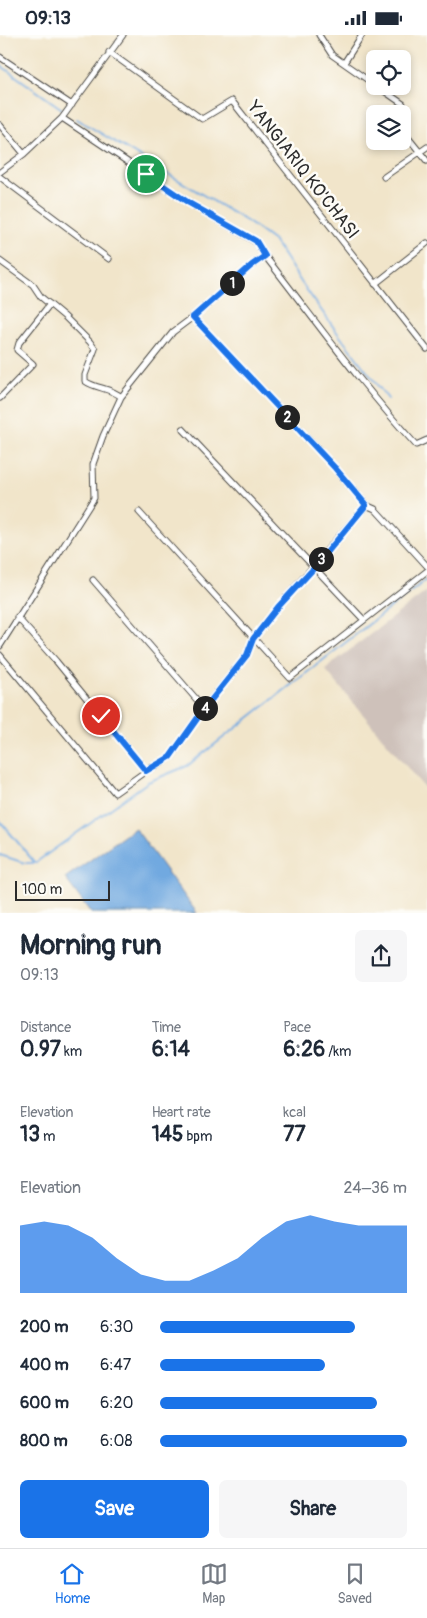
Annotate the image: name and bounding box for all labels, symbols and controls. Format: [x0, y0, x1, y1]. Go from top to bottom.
text: 09:13 [25, 6, 71, 30]
map controls [366, 50, 411, 150]
button: locate [366, 50, 411, 95]
street label: YANGIARIQ KO'CHASI [241, 96, 364, 244]
button: layers [366, 105, 411, 150]
pin [125, 153, 167, 195]
icon: arrive [132, 160, 160, 188]
pin: 1 [220, 271, 244, 295]
text: 1 [230, 275, 235, 292]
pin: 2 [274, 405, 300, 429]
text: 2 [284, 409, 291, 426]
pin: 3 [308, 547, 334, 571]
text: 3 [318, 551, 325, 568]
pin [80, 695, 122, 737]
pin: 4 [192, 695, 218, 721]
text: 4 [201, 700, 210, 717]
icon: check [87, 702, 115, 730]
scale bar [15, 878, 110, 901]
text: 100 m [22, 881, 62, 898]
text: Morning run [20, 928, 162, 963]
button: share [355, 930, 407, 982]
text: 09:13 [20, 965, 59, 985]
text: Distance [20, 1019, 71, 1036]
text: Time [152, 1019, 181, 1036]
text: Pace [283, 1019, 311, 1036]
text: 0.97 [20, 1036, 61, 1063]
text: 6:14 [152, 1036, 190, 1063]
text: 6:26 [283, 1036, 325, 1063]
text: km [61, 1043, 82, 1060]
text: /km [325, 1043, 351, 1060]
text: Elevation [20, 1104, 73, 1121]
text: Heart rate [152, 1104, 211, 1121]
text: kcal [283, 1104, 306, 1121]
text: 13 [20, 1121, 40, 1148]
text: 145 [152, 1121, 183, 1148]
text: 77 [283, 1121, 306, 1148]
text: m [40, 1128, 55, 1145]
text: bpm [183, 1128, 212, 1145]
text: Elevation [20, 1178, 81, 1198]
text: 24–36 m [343, 1178, 407, 1198]
text: 200 m [20, 1317, 68, 1337]
text: 6:30 [100, 1317, 133, 1337]
text: 400 m [20, 1355, 69, 1375]
text: 6:47 [100, 1355, 131, 1375]
text: 600 m [20, 1393, 69, 1413]
text: 6:20 [100, 1393, 133, 1413]
text: 800 m [20, 1431, 68, 1451]
text: 6:08 [100, 1431, 133, 1451]
button: Save [20, 1480, 209, 1538]
button: Share [219, 1480, 407, 1538]
tab: Home [55, 1560, 90, 1607]
tab: Map [200, 1560, 228, 1607]
tab: Saved [337, 1560, 372, 1607]

